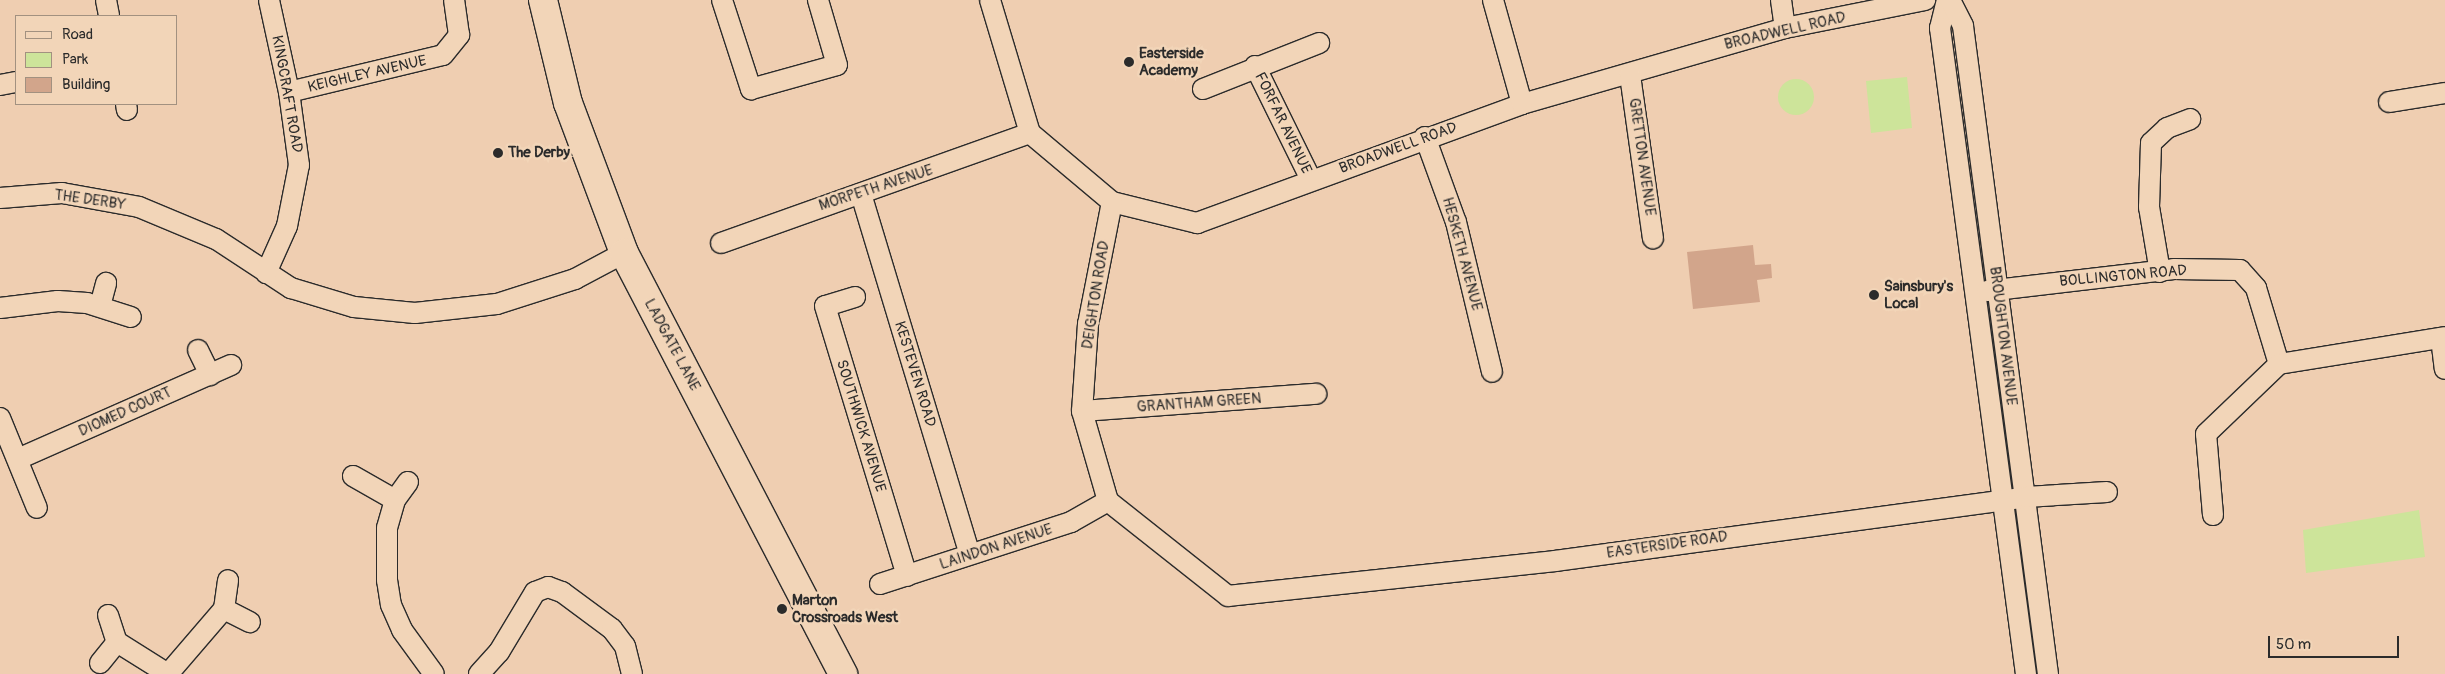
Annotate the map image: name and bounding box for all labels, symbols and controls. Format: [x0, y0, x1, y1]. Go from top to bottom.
street label: BROADWELL ROAD [1723, 8, 1847, 54]
legend [15, 15, 178, 105]
text: Road [62, 25, 93, 44]
street label: KINGCRAFT ROAD [268, 34, 306, 154]
place label: Easterside Academy [1139, 44, 1204, 79]
text: Park [62, 50, 88, 69]
street label: KEIGHLEY AVENUE [306, 52, 428, 96]
marker: Easterside Academy [1123, 56, 1135, 68]
street label: FORFAR AVENUE [1251, 69, 1315, 177]
text: Building [62, 75, 110, 94]
street label: GRETTON AVENUE [1625, 97, 1659, 217]
street label: BROADWELL ROAD [1337, 118, 1459, 178]
place label: The Derby [508, 144, 570, 162]
marker: The Derby [492, 147, 504, 159]
street label: MORPETH AVENUE [817, 161, 935, 215]
street label: THE DERBY [53, 186, 127, 214]
street label: HESKETH AVENUE [1438, 195, 1486, 313]
street label: DEIGHTON ROAD [1079, 240, 1113, 350]
street label: BOLLINGTON ROAD [2059, 261, 2187, 291]
street label: BROUGHTON AVENUE [1986, 266, 2020, 406]
place label: Sainsbury's Local [1884, 277, 1953, 312]
marker: Sainsbury's Local [1868, 289, 1880, 301]
street label: LADGATE LANE [640, 296, 704, 394]
street label: KESTEVEN ROAD [890, 319, 940, 429]
street label: SOUTHWICK AVENUE [832, 358, 890, 494]
street label: DIOMED COURT [76, 384, 174, 440]
street label: GRANTHAM GREEN [1136, 390, 1262, 416]
street label: LAINDON AVENUE [937, 520, 1055, 574]
street label: EASTERSIDE ROAD [1605, 528, 1729, 562]
place label: Marton Crossroads West [792, 591, 898, 626]
marker: Marton Crossroads West [776, 603, 788, 615]
scale bar [2270, 626, 2401, 658]
text: 50 m [2276, 635, 2311, 654]

